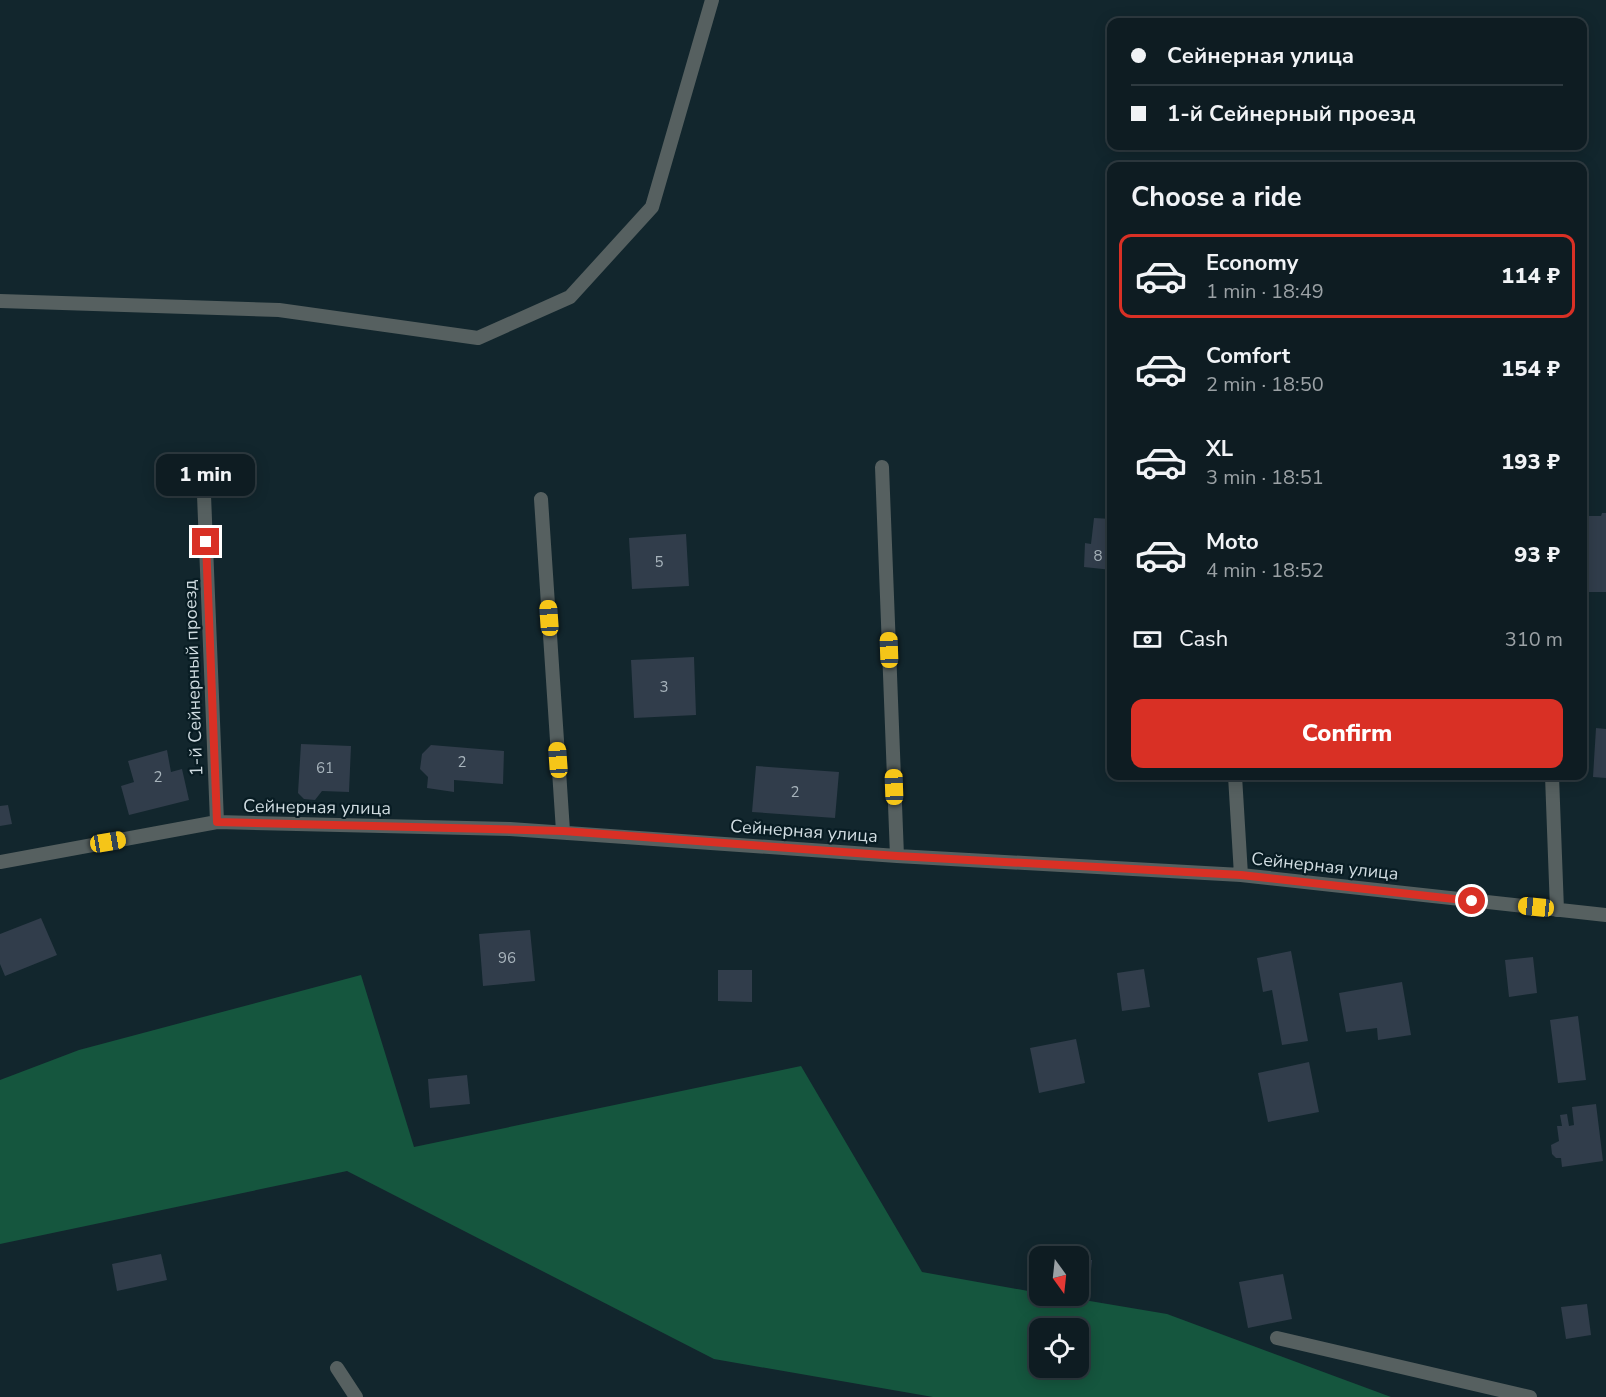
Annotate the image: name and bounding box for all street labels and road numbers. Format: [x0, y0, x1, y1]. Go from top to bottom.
street label: 1-й Сейнерный проезд [178, 579, 208, 777]
street label: Сейнерная улица [243, 794, 391, 820]
street label: Сейнерная улица [729, 814, 879, 848]
street label: Сейнерная улица [1250, 846, 1400, 886]

